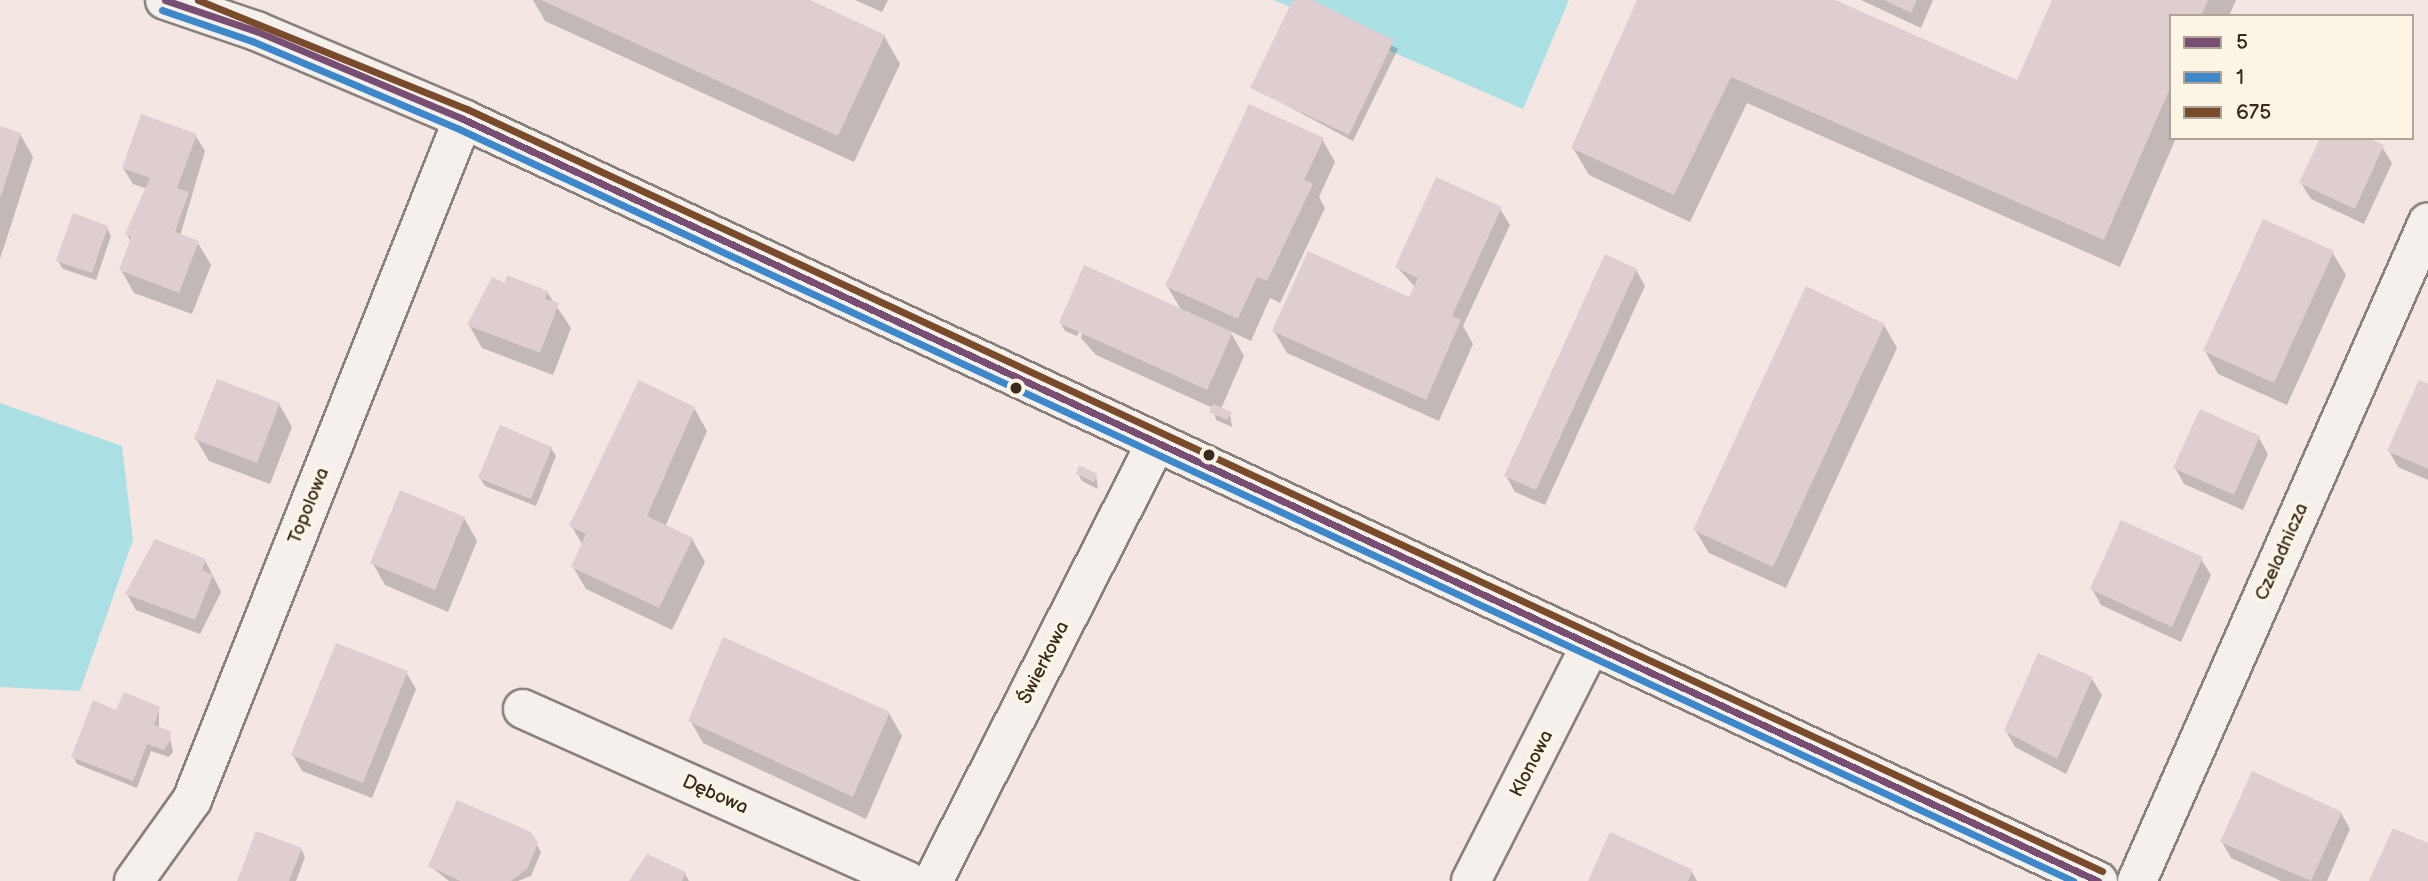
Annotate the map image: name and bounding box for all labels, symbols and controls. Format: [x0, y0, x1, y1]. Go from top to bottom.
legend [2169, 14, 2414, 140]
text: 5 [2236, 30, 2248, 55]
text: 1 [2236, 65, 2244, 90]
text: 675 [2236, 100, 2271, 125]
unlabelled marker [1009, 381, 1023, 395]
unlabelled marker [1202, 448, 1216, 462]
street label: Topolowa [283, 465, 335, 547]
street label: Czeladnicza [2250, 500, 2314, 604]
street label: Świerkowa [1013, 618, 1075, 708]
street label: Klonowa [1506, 727, 1558, 801]
street label: Dębowa [679, 770, 751, 820]

